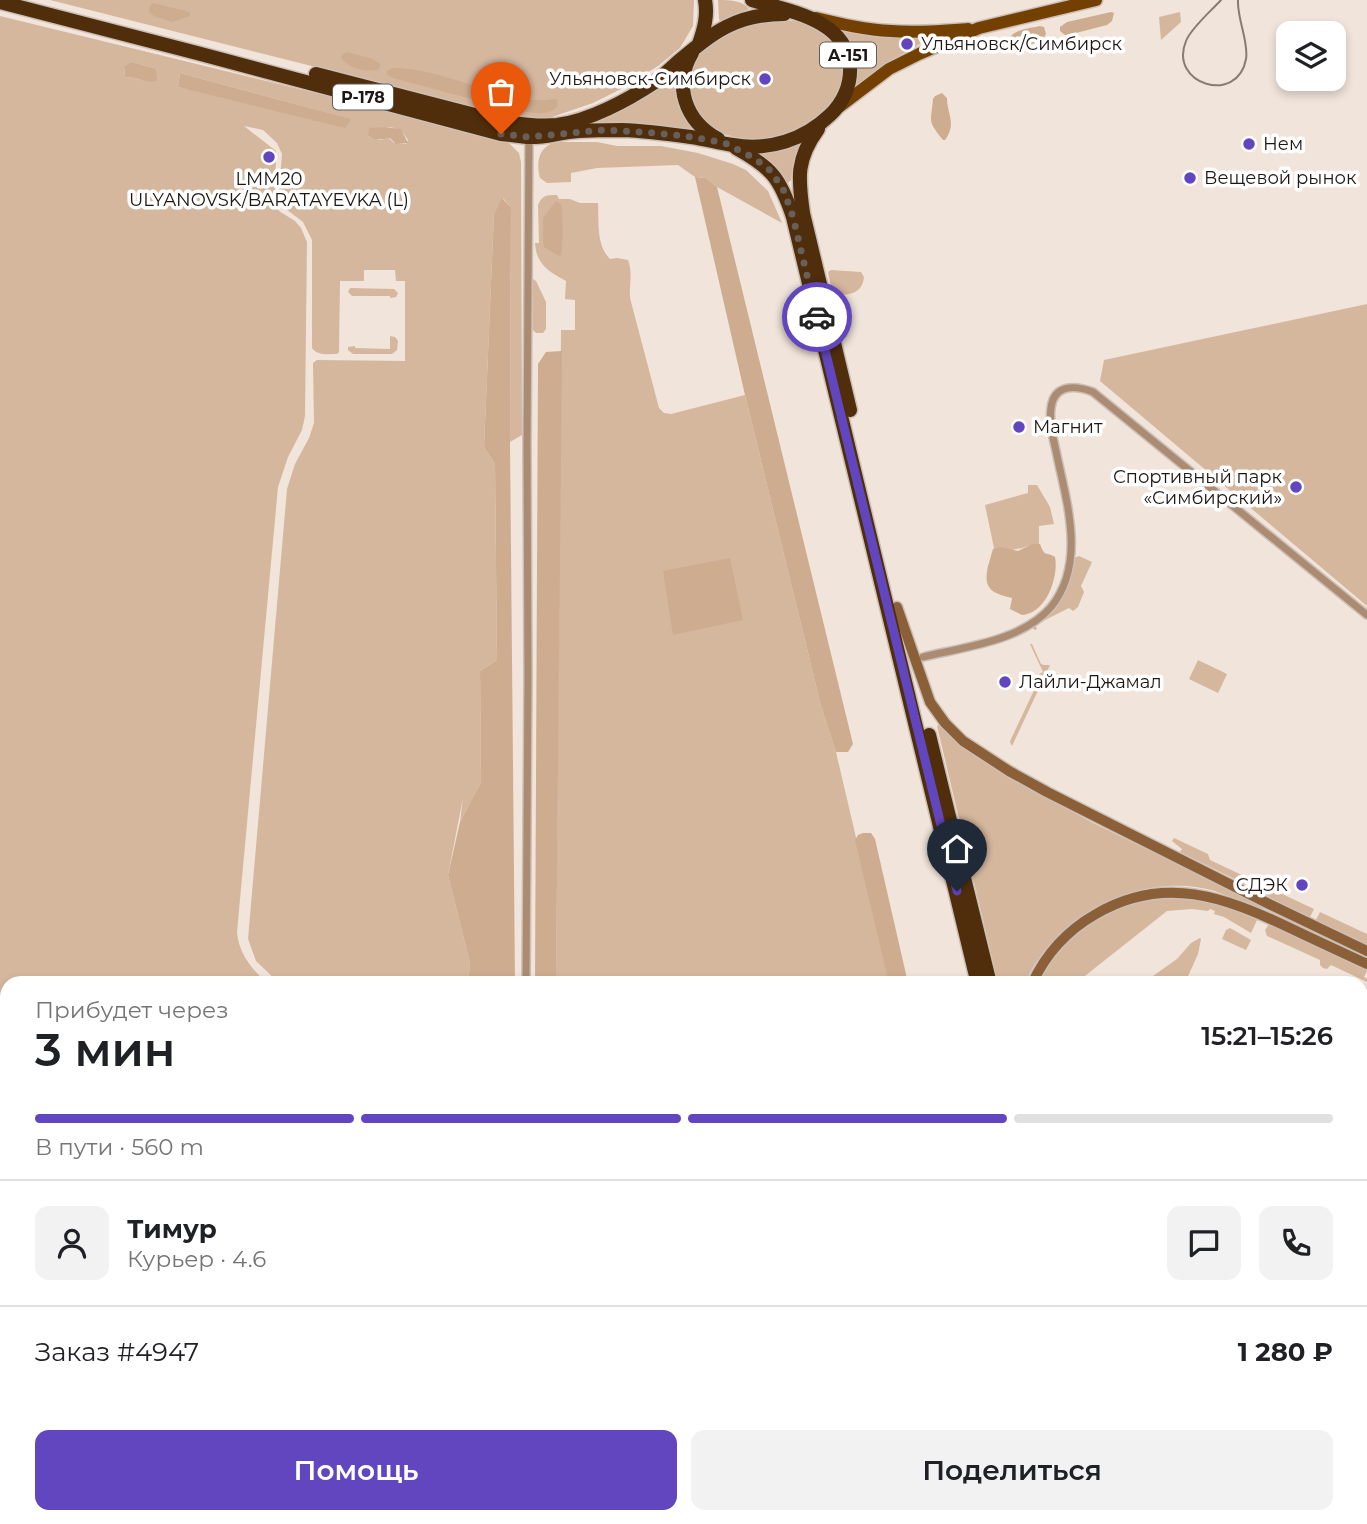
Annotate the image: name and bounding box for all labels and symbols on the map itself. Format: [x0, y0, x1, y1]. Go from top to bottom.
place label: Ульяновск/Симбирск [921, 33, 1123, 55]
marker: Ульяновск/Симбирск [899, 36, 915, 52]
road number: А-151 [820, 42, 876, 68]
pin [471, 62, 531, 134]
place label: Ульяновск-Симбирск [549, 68, 752, 90]
marker: Ульяновск-Симбирск [757, 71, 773, 87]
road number: Р-178 [333, 85, 393, 110]
place label: Нем [1263, 133, 1303, 155]
marker: Нем [1241, 136, 1257, 152]
marker: LMM20 ULYANOVSK/BARATAYEVKA (L) [261, 149, 277, 165]
place label: Вещевой рынок [1204, 167, 1357, 189]
place label: LMM20 ULYANOVSK/BARATAYEVKA (L) [129, 168, 409, 211]
marker: Вещевой рынок [1182, 170, 1198, 186]
courier [782, 282, 852, 352]
place label: Магнит [1033, 416, 1103, 438]
marker: Магнит [1011, 419, 1027, 435]
place label: Спортивный парк «Симбирский» [1113, 466, 1283, 509]
marker: Спортивный парк «Симбирский» [1288, 479, 1304, 495]
place label: Лайли-Джамал [1019, 671, 1162, 693]
marker: Лайли-Джамал [997, 674, 1013, 690]
pin [927, 819, 987, 891]
place label: СДЭК [1236, 874, 1288, 896]
marker: СДЭК [1294, 877, 1310, 893]

